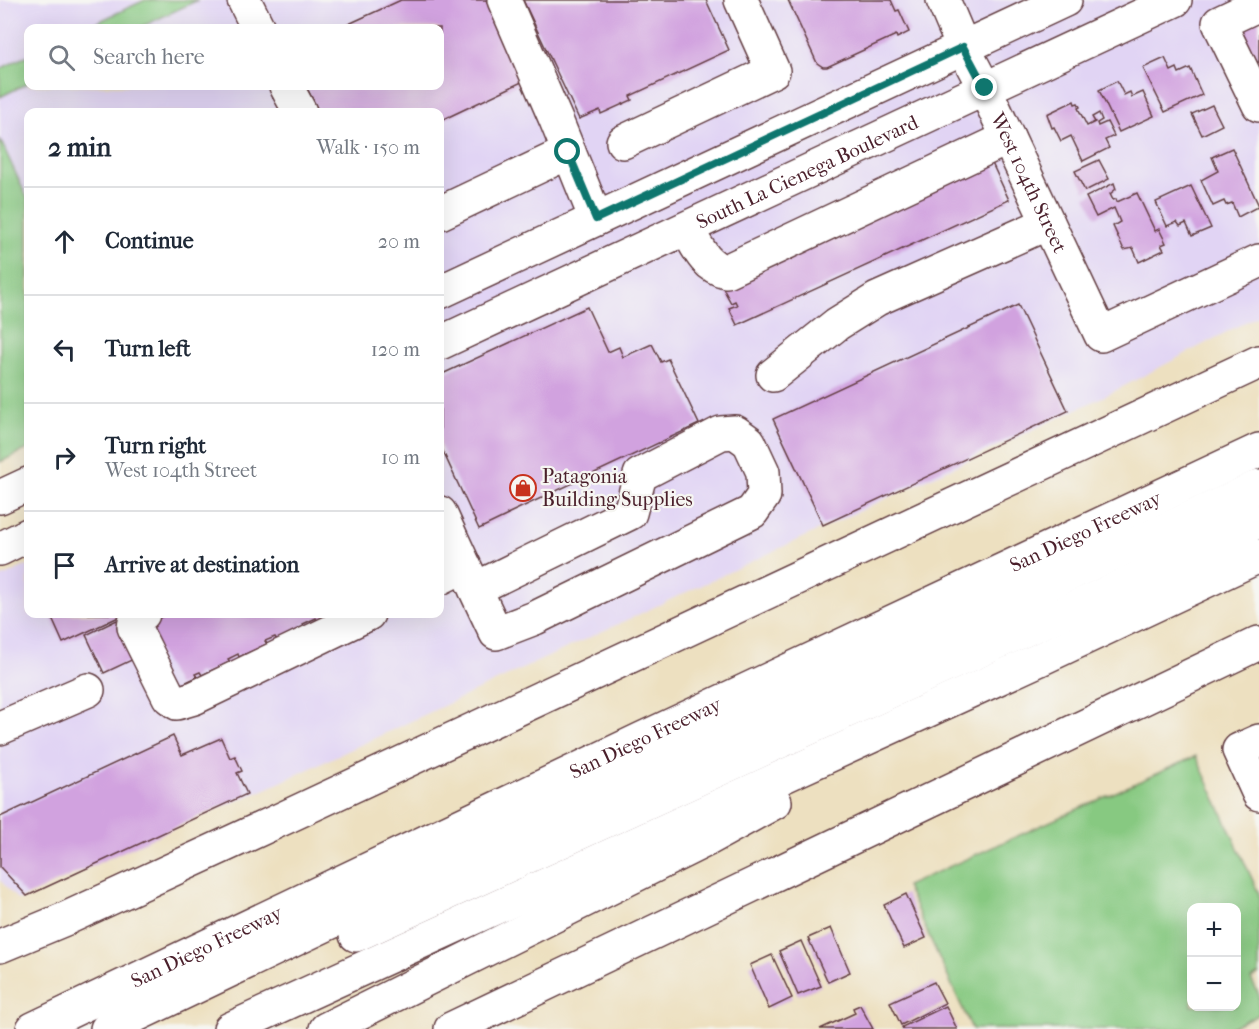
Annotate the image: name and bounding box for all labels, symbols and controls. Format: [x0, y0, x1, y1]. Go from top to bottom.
search box [24, 24, 444, 90]
icon: search [45, 41, 78, 74]
text: Search here [93, 44, 205, 70]
route end [971, 74, 997, 100]
street label: West 104th Street [986, 108, 1072, 256]
street label: South La Cienega Boulevard [692, 110, 923, 233]
text: 2 min [48, 132, 111, 163]
text: Walk · 150 m [316, 136, 420, 159]
route start [554, 138, 580, 164]
icon: ahead [48, 225, 81, 258]
text: Continue [105, 228, 194, 254]
text: 20 m [378, 230, 420, 253]
icon: left [48, 333, 81, 366]
text: Turn left [105, 336, 191, 362]
text: 120 m [371, 338, 420, 361]
text: Turn right [105, 433, 206, 459]
icon: right [48, 441, 81, 474]
text: 10 m [381, 446, 420, 469]
text: West 104th Street [105, 459, 257, 482]
place label: Patagonia Building Supplies [542, 465, 693, 511]
shop icon: Patagonia Building Supplies [508, 473, 538, 503]
street label: San Diego Freeway [1006, 485, 1166, 577]
icon: arrive [48, 549, 81, 582]
text: Arrive at destination [105, 552, 299, 578]
street label: San Diego Freeway [566, 692, 726, 783]
street label: San Diego Freeway [127, 900, 287, 992]
map controls [1187, 903, 1241, 1011]
button: + [1187, 903, 1241, 957]
button: − [1187, 957, 1241, 1011]

